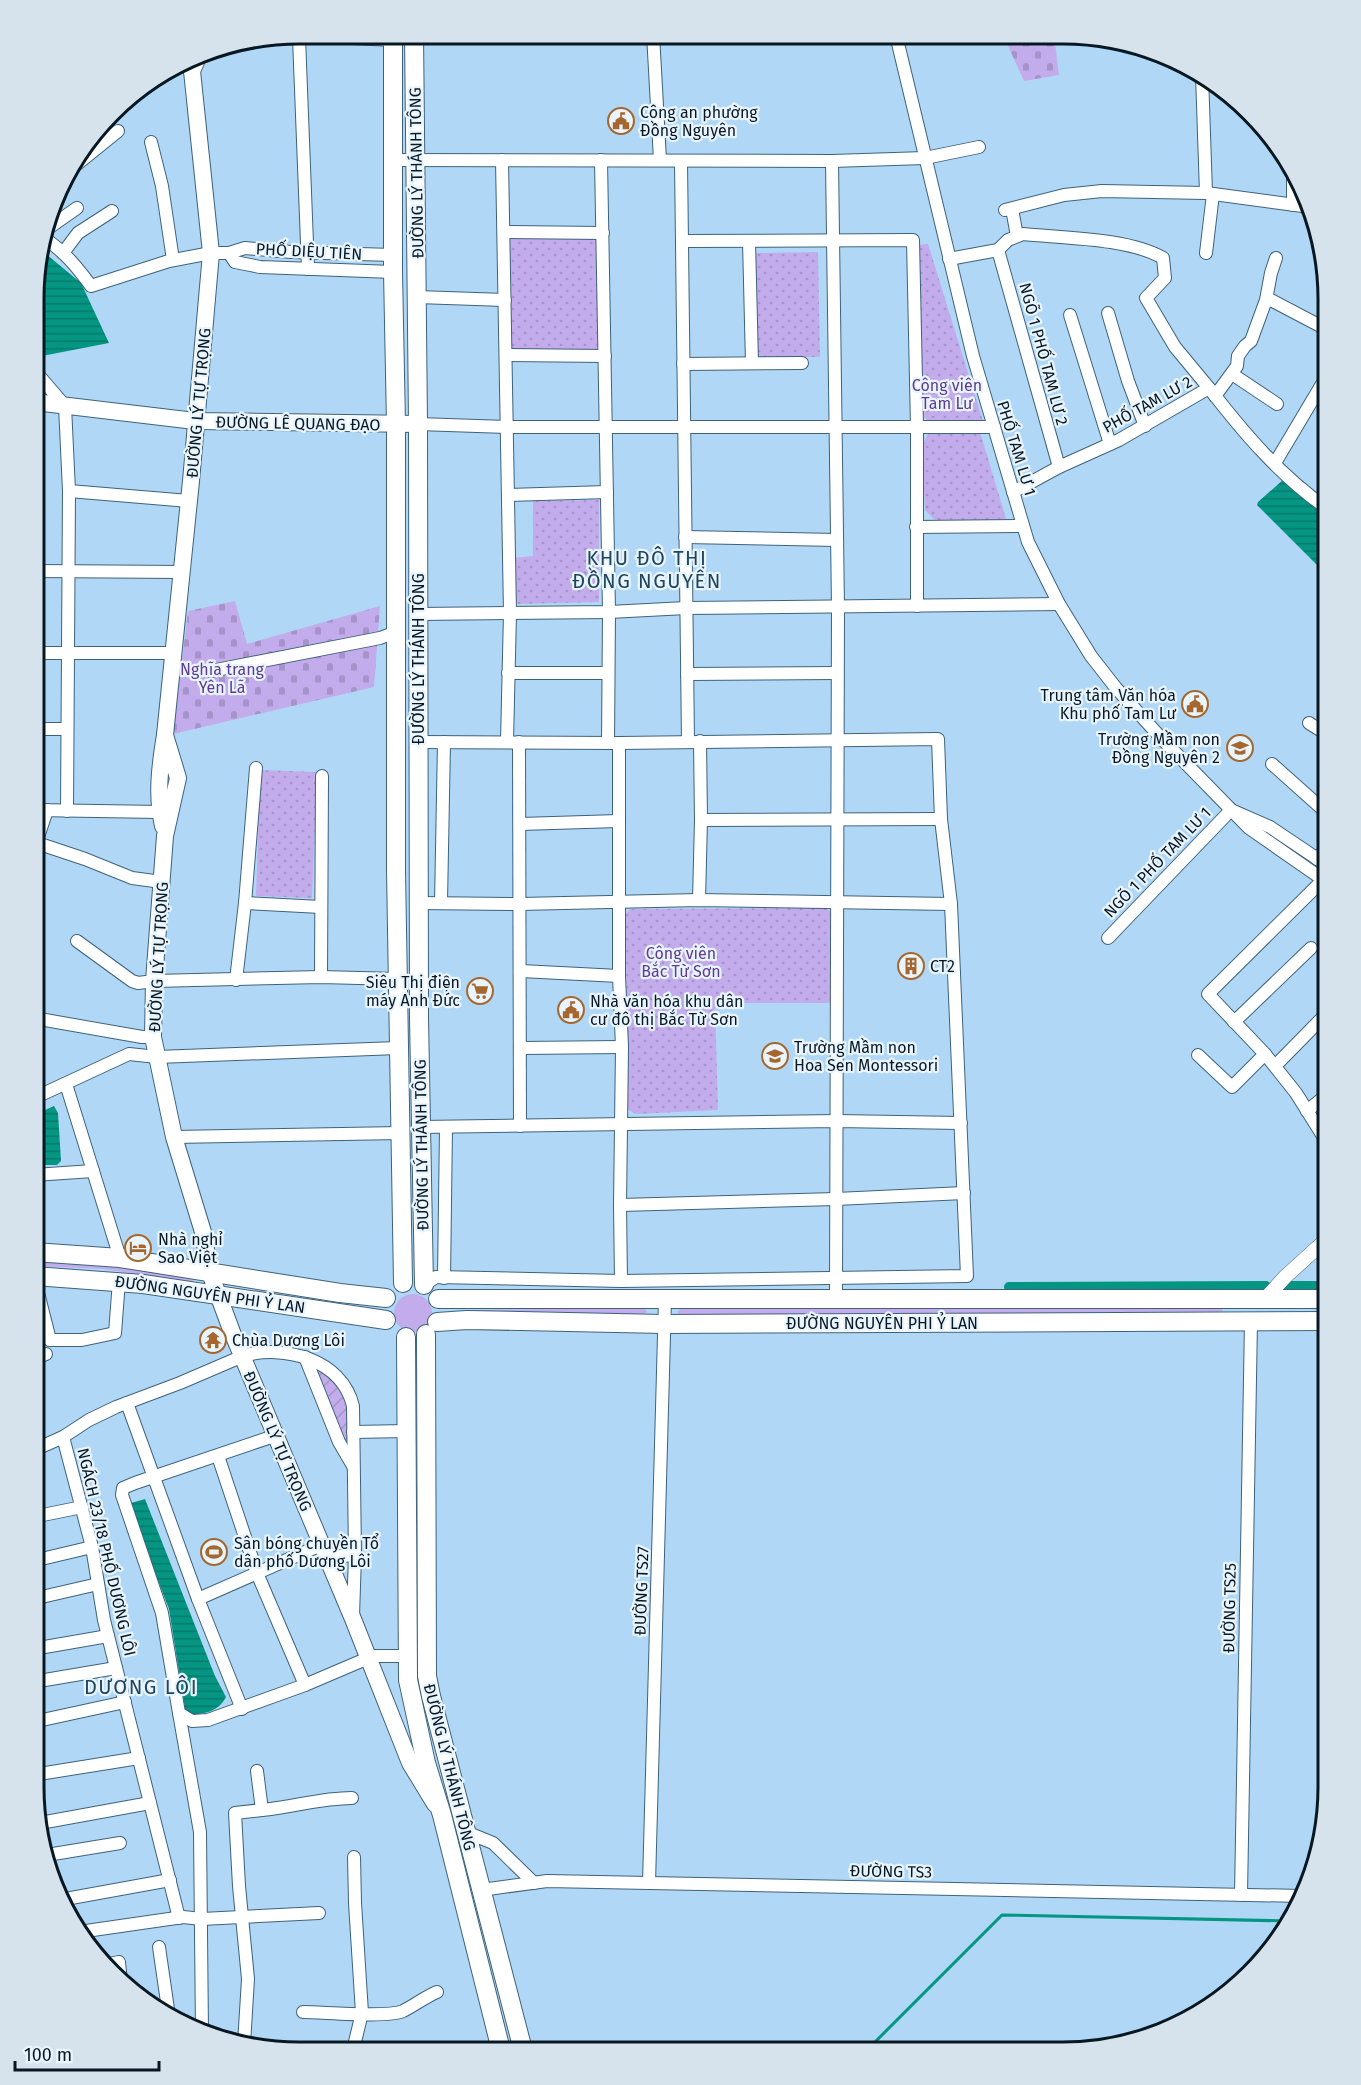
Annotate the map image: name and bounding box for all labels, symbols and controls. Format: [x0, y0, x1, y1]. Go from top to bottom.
street label: ĐƯỜNG LÝ THÁNH TÔNG [405, 87, 427, 259]
place label: Công an phường Đồng Nguyên [640, 103, 758, 140]
public building icon: Công an phường Đồng Nguyên [606, 106, 636, 136]
street label: PHỐ DIỆU TIÊN [255, 236, 363, 264]
street label: NGÕ 1 PHỐ TAM LƯ 2 [1015, 280, 1075, 428]
street label: ĐƯỜNG LÝ TỰ TRỌNG [181, 327, 215, 479]
street label: PHỐ TAM LƯ 2 [1098, 369, 1195, 437]
park label: Công viên Tam Lư [912, 376, 982, 413]
street label: PHỐ TAM LƯ 1 [993, 397, 1043, 498]
street label: ĐƯỜNG LÊ QUANG ĐẠO [215, 412, 381, 434]
district label: KHU ĐÔ THỊ ĐỒNG NGUYÊN [572, 546, 722, 593]
street label: ĐƯỜNG LÝ THÁNH TÔNG [408, 573, 428, 745]
park label: Nghĩa trang Yên Lã [180, 660, 265, 697]
place label: Trung tâm Văn hóa Khu phố Tam Lư [1041, 686, 1176, 723]
public building icon: Trung tâm Văn hóa Khu phố Tam Lư [1180, 689, 1210, 719]
place label: Trường Mầm non Đồng Nguyên 2 [1098, 729, 1220, 767]
school or university icon: Trường Mầm non Đồng Nguyên 2 [1225, 733, 1255, 763]
street label: NGÕ 1 PHỐ TAM LƯ 1 [1098, 801, 1215, 921]
street label: ĐƯỜNG LÝ TỰ TRỌNG [144, 881, 172, 1033]
park label: Công viên Bắc Từ Sơn [641, 944, 721, 981]
building icon: CT2 [896, 951, 926, 981]
place label: CT2 [930, 957, 955, 976]
place label: Siêu Thị điện máy Anh Đức [366, 973, 460, 1010]
supermarket icon: Siêu Thị điện máy Anh Đức [465, 976, 495, 1006]
place label: Nhà văn hóa khu dân cư đô thị Bắc Từ Sơn [590, 992, 743, 1029]
public building icon: Nhà văn hóa khu dân cư đô thị Bắc Từ Sơn [556, 995, 586, 1025]
place label: Trường Mầm non Hoa Sen Montessori [794, 1037, 938, 1075]
school or university icon: Trường Mầm non Hoa Sen Montessori [760, 1041, 790, 1071]
street label: ĐƯỜNG LÝ THÁNH TÔNG [410, 1059, 432, 1231]
place label: Nhà nghỉ Sao Việt [158, 1230, 223, 1267]
hotel icon: Nhà nghỉ Sao Việt [123, 1233, 153, 1263]
street label: ĐƯỜNG NGUYÊN PHI Ỷ LAN [113, 1270, 307, 1317]
street label: ĐƯỜNG NGUYÊN PHI Ỷ LAN [786, 1312, 978, 1333]
temple icon: Chùa Dương Lôi [198, 1325, 228, 1355]
place label: Chùa Dương Lôi [232, 1331, 345, 1350]
street label: ĐƯỜNG LÝ TỰ TRỌNG [239, 1368, 317, 1514]
street label: NGÁCH 23/18 PHỐ DƯƠNG LÔI [73, 1446, 143, 1658]
place label: Sân bóng chuyền Tổ dân phố Dương Lôi [234, 1533, 379, 1571]
sports icon: Sân bóng chuyền Tổ dân phố Dương Lôi [199, 1537, 229, 1567]
street label: ĐƯỜNG TS27 [629, 1546, 653, 1636]
street label: ĐƯỜNG TS25 [1218, 1563, 1240, 1653]
district label: DƯƠNG LÔI [84, 1675, 198, 1699]
street label: ĐƯỜNG LÝ THÁNH TÔNG [420, 1681, 480, 1853]
street label: ĐƯỜNG TS3 [850, 1860, 932, 1882]
scale bar [15, 2034, 159, 2072]
text: 100 m [24, 2044, 72, 2066]

